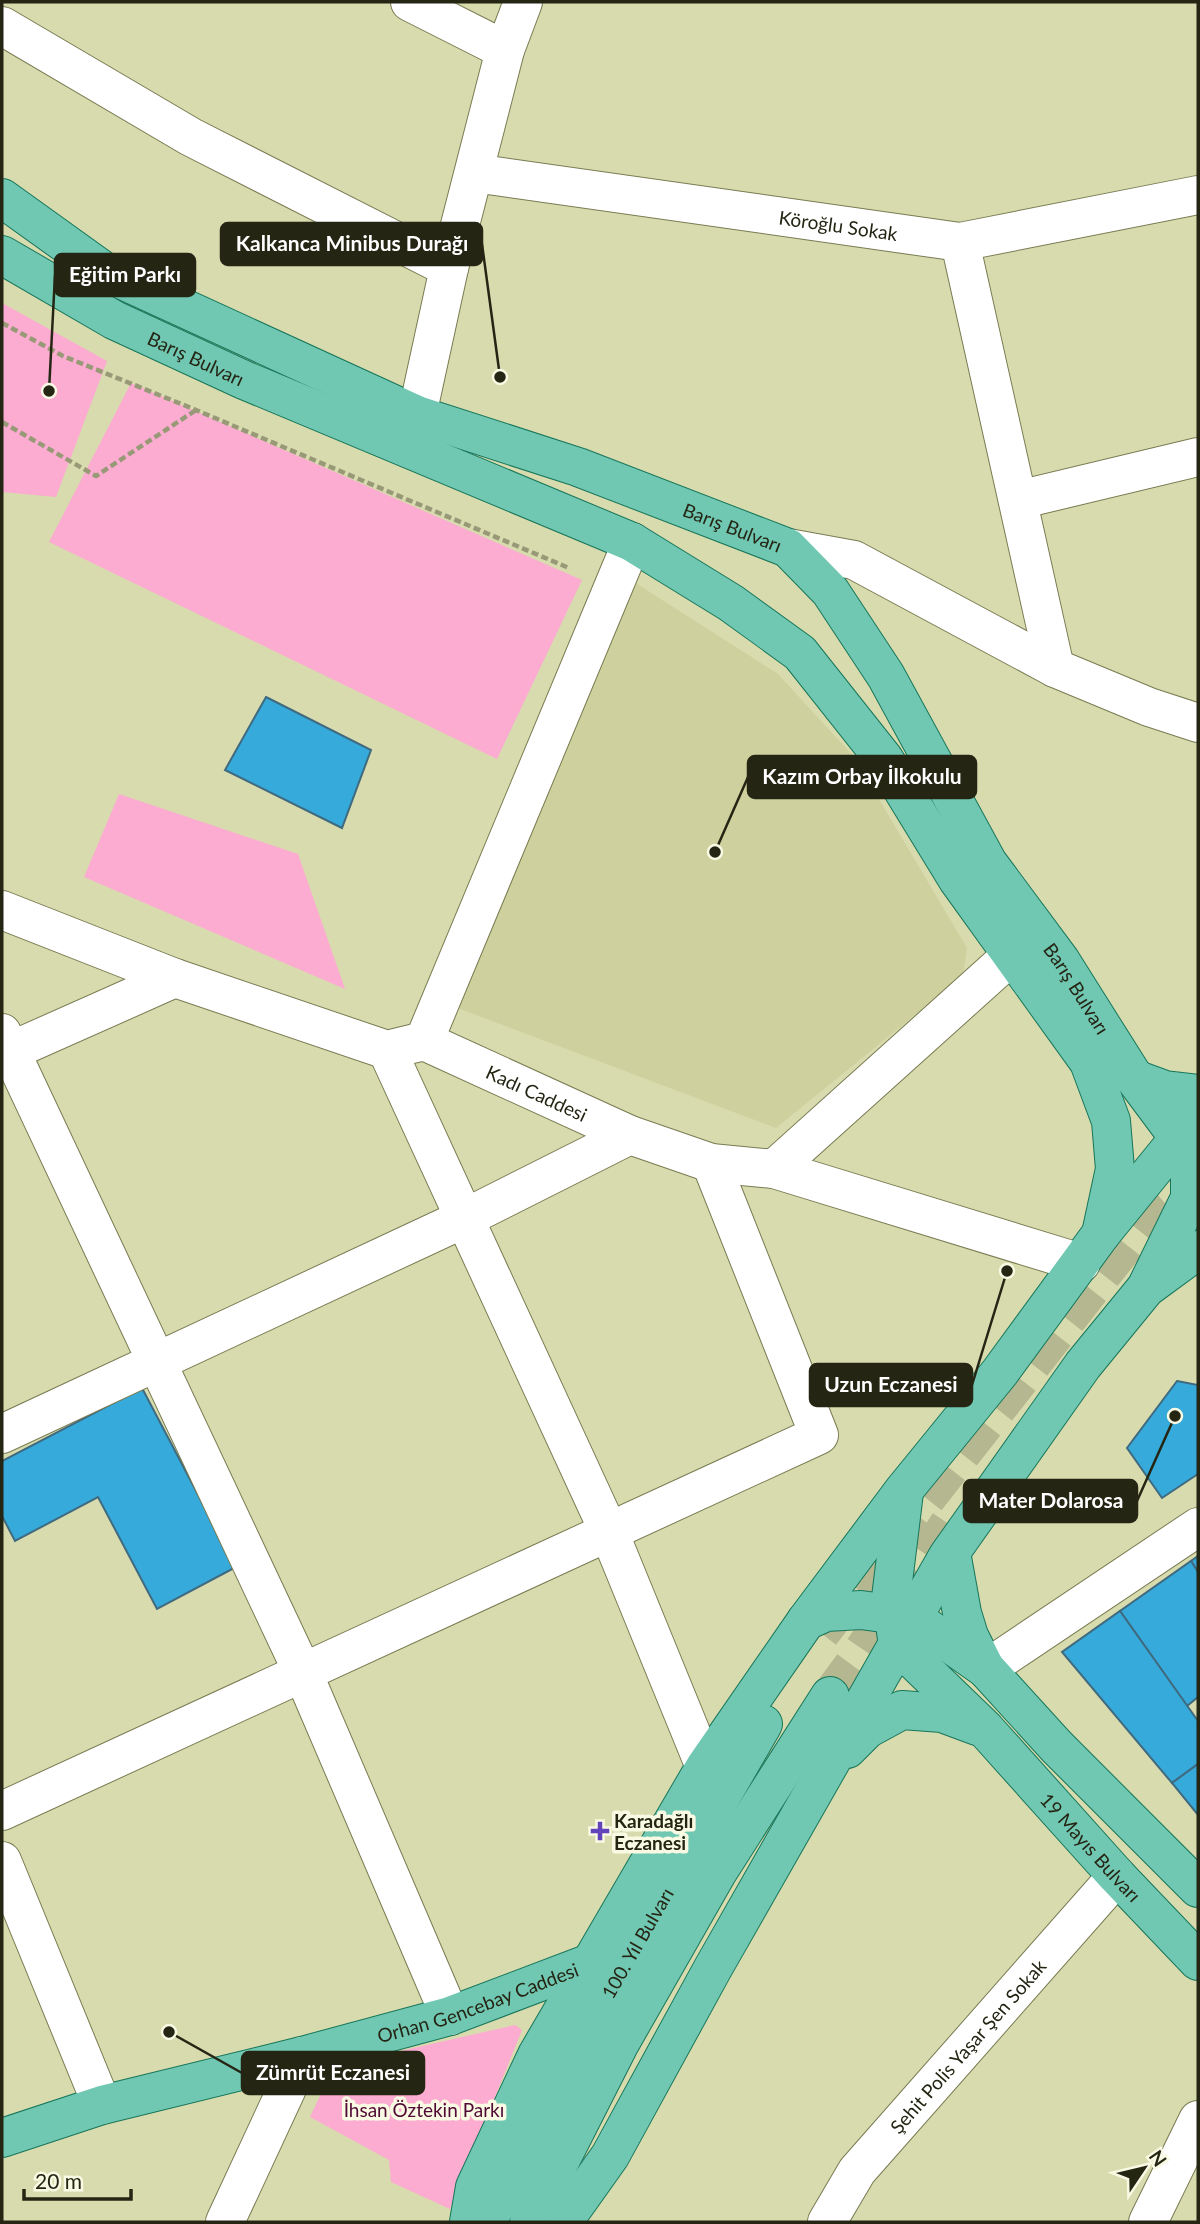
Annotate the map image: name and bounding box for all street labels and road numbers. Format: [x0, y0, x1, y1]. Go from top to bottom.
street label: Köroğlu Sokak [778, 205, 899, 245]
street label: Barış Bulvarı [144, 326, 248, 390]
street label: Barış Bulvarı [680, 497, 785, 556]
street label: Barış Bulvarı [1039, 938, 1115, 1038]
street label: Kadı Caddesi [483, 1060, 591, 1125]
street label: 19 Mayıs Bulvarı [1036, 1788, 1146, 1906]
street label: 100. Yıl Bulvarı [596, 1883, 678, 2002]
street label: Şehit Polis Yaşar Şen Sokak [885, 1954, 1050, 2138]
street label: Orhan Gencebay Caddesi [374, 1957, 581, 2047]

